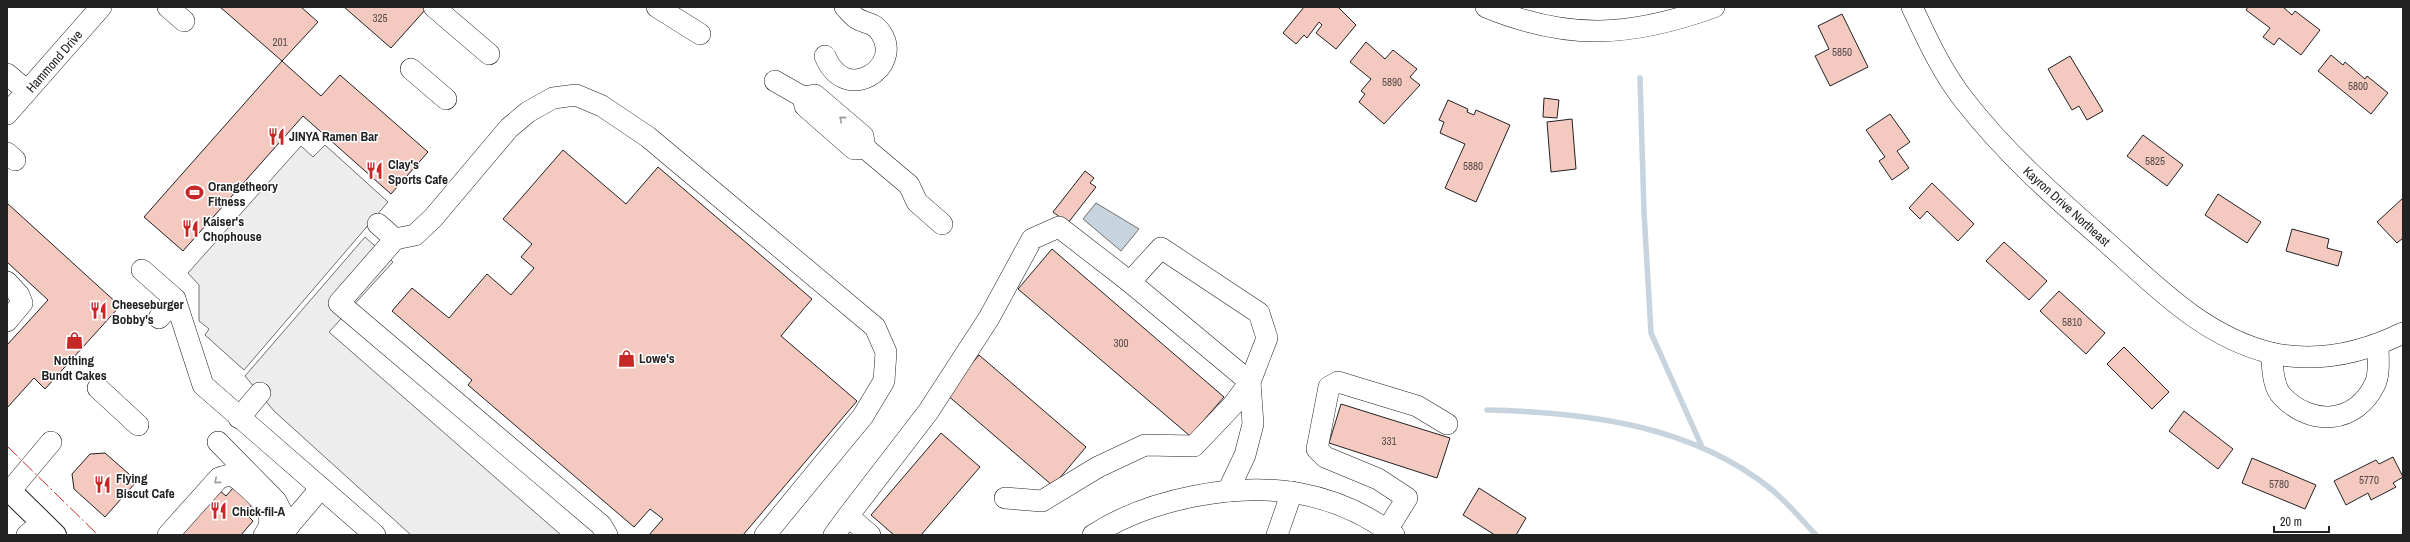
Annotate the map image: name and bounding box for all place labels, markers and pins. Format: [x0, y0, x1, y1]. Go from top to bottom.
restaurant icon: JINYA Ramen Bar [266, 126, 286, 146]
place label: JINYA Ramen Bar [289, 128, 379, 145]
place label: Clay's Sports Cafe [388, 156, 448, 188]
restaurant icon: Clay's Sports Cafe [365, 161, 385, 181]
place label: Orangetheory Fitness [208, 178, 278, 210]
sports icon: Orangetheory Fitness [185, 183, 205, 203]
place label: Kaiser's Chophouse [203, 213, 262, 245]
restaurant icon: Kaiser's Chophouse [180, 218, 200, 238]
place label: Cheeseburger Bobby's [112, 296, 185, 328]
restaurant icon: Cheeseburger Bobby's [89, 301, 109, 321]
shop icon: Nothing Bundt Cakes [64, 331, 84, 351]
shop icon: Lowe's [616, 348, 636, 368]
place label: Lowe's [639, 350, 675, 367]
place label: Nothing Bundt Cakes [41, 352, 107, 384]
place label: Flying Biscut Cafe [116, 470, 175, 502]
restaurant icon: Flying Biscut Cafe [93, 475, 113, 495]
restaurant icon: Chick-fil-A [209, 501, 229, 521]
place label: Chick-fil-A [232, 503, 286, 520]

